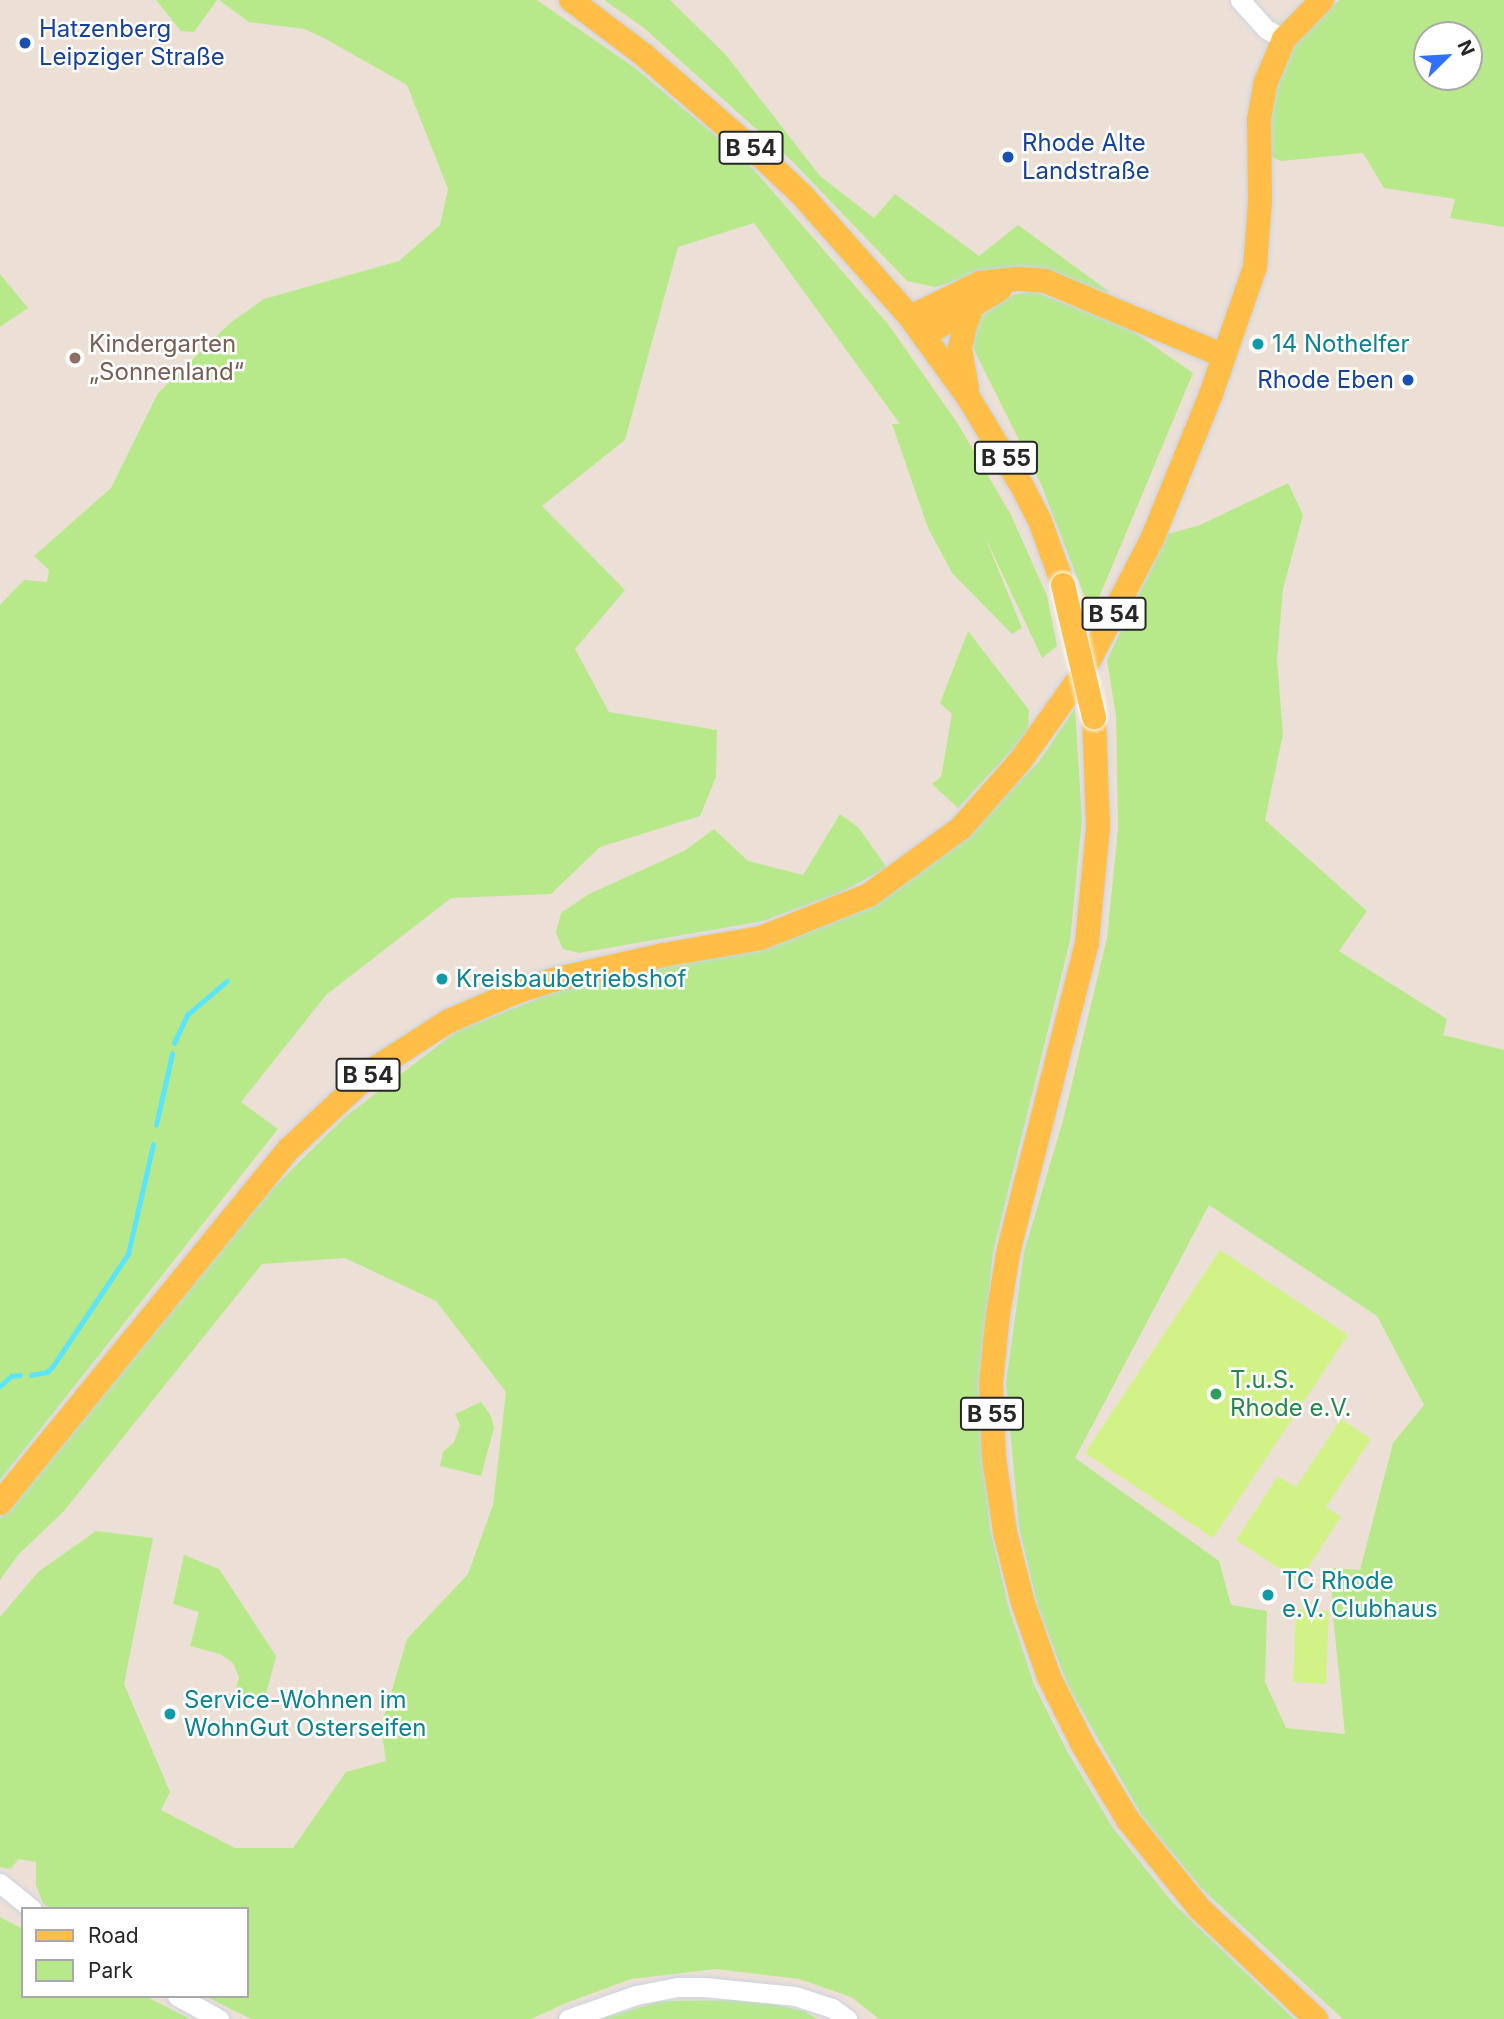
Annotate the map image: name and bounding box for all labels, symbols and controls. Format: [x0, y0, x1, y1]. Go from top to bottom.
place label: Hatzenberg Leipziger Straße [39, 15, 225, 71]
north arrow [1413, 21, 1483, 91]
marker: Hatzenberg Leipziger Straße [17, 35, 33, 51]
text: N [1452, 37, 1479, 59]
road number: B 54 [718, 128, 784, 168]
place label: Rhode Alte Landstraße [1022, 129, 1150, 185]
marker: Rhode Alte Landstraße [1000, 149, 1016, 165]
place label: Kindergarten „Sonnenland“ [89, 330, 244, 386]
place label: 14 Nothelfer [1272, 330, 1410, 358]
marker: 14 Nothelfer [1250, 336, 1266, 352]
marker: Kindergarten „Sonnenland“ [67, 350, 83, 366]
place label: Rhode Eben [1257, 366, 1394, 394]
marker: Rhode Eben [1400, 372, 1416, 388]
road number: B 55 [973, 438, 1039, 478]
road number: B 54 [1081, 594, 1147, 634]
place label: Kreisbaubetriebshof [456, 965, 686, 993]
marker: Kreisbaubetriebshof [434, 971, 450, 987]
road number: B 54 [335, 1056, 401, 1094]
place label: T.u.S. Rhode e.V. [1230, 1366, 1352, 1422]
marker: T.u.S. Rhode e.V. [1208, 1386, 1224, 1402]
road number: B 55 [959, 1394, 1025, 1434]
place label: TC Rhode e.V. Clubhaus [1282, 1567, 1438, 1623]
marker: TC Rhode e.V. Clubhaus [1260, 1587, 1276, 1603]
place label: Service-Wohnen im WohnGut Osterseifen [184, 1686, 426, 1742]
marker: Service-Wohnen im WohnGut Osterseifen [162, 1706, 178, 1722]
legend [21, 1907, 248, 1998]
text: Road [88, 1923, 139, 1948]
text: Park [88, 1958, 133, 1983]

